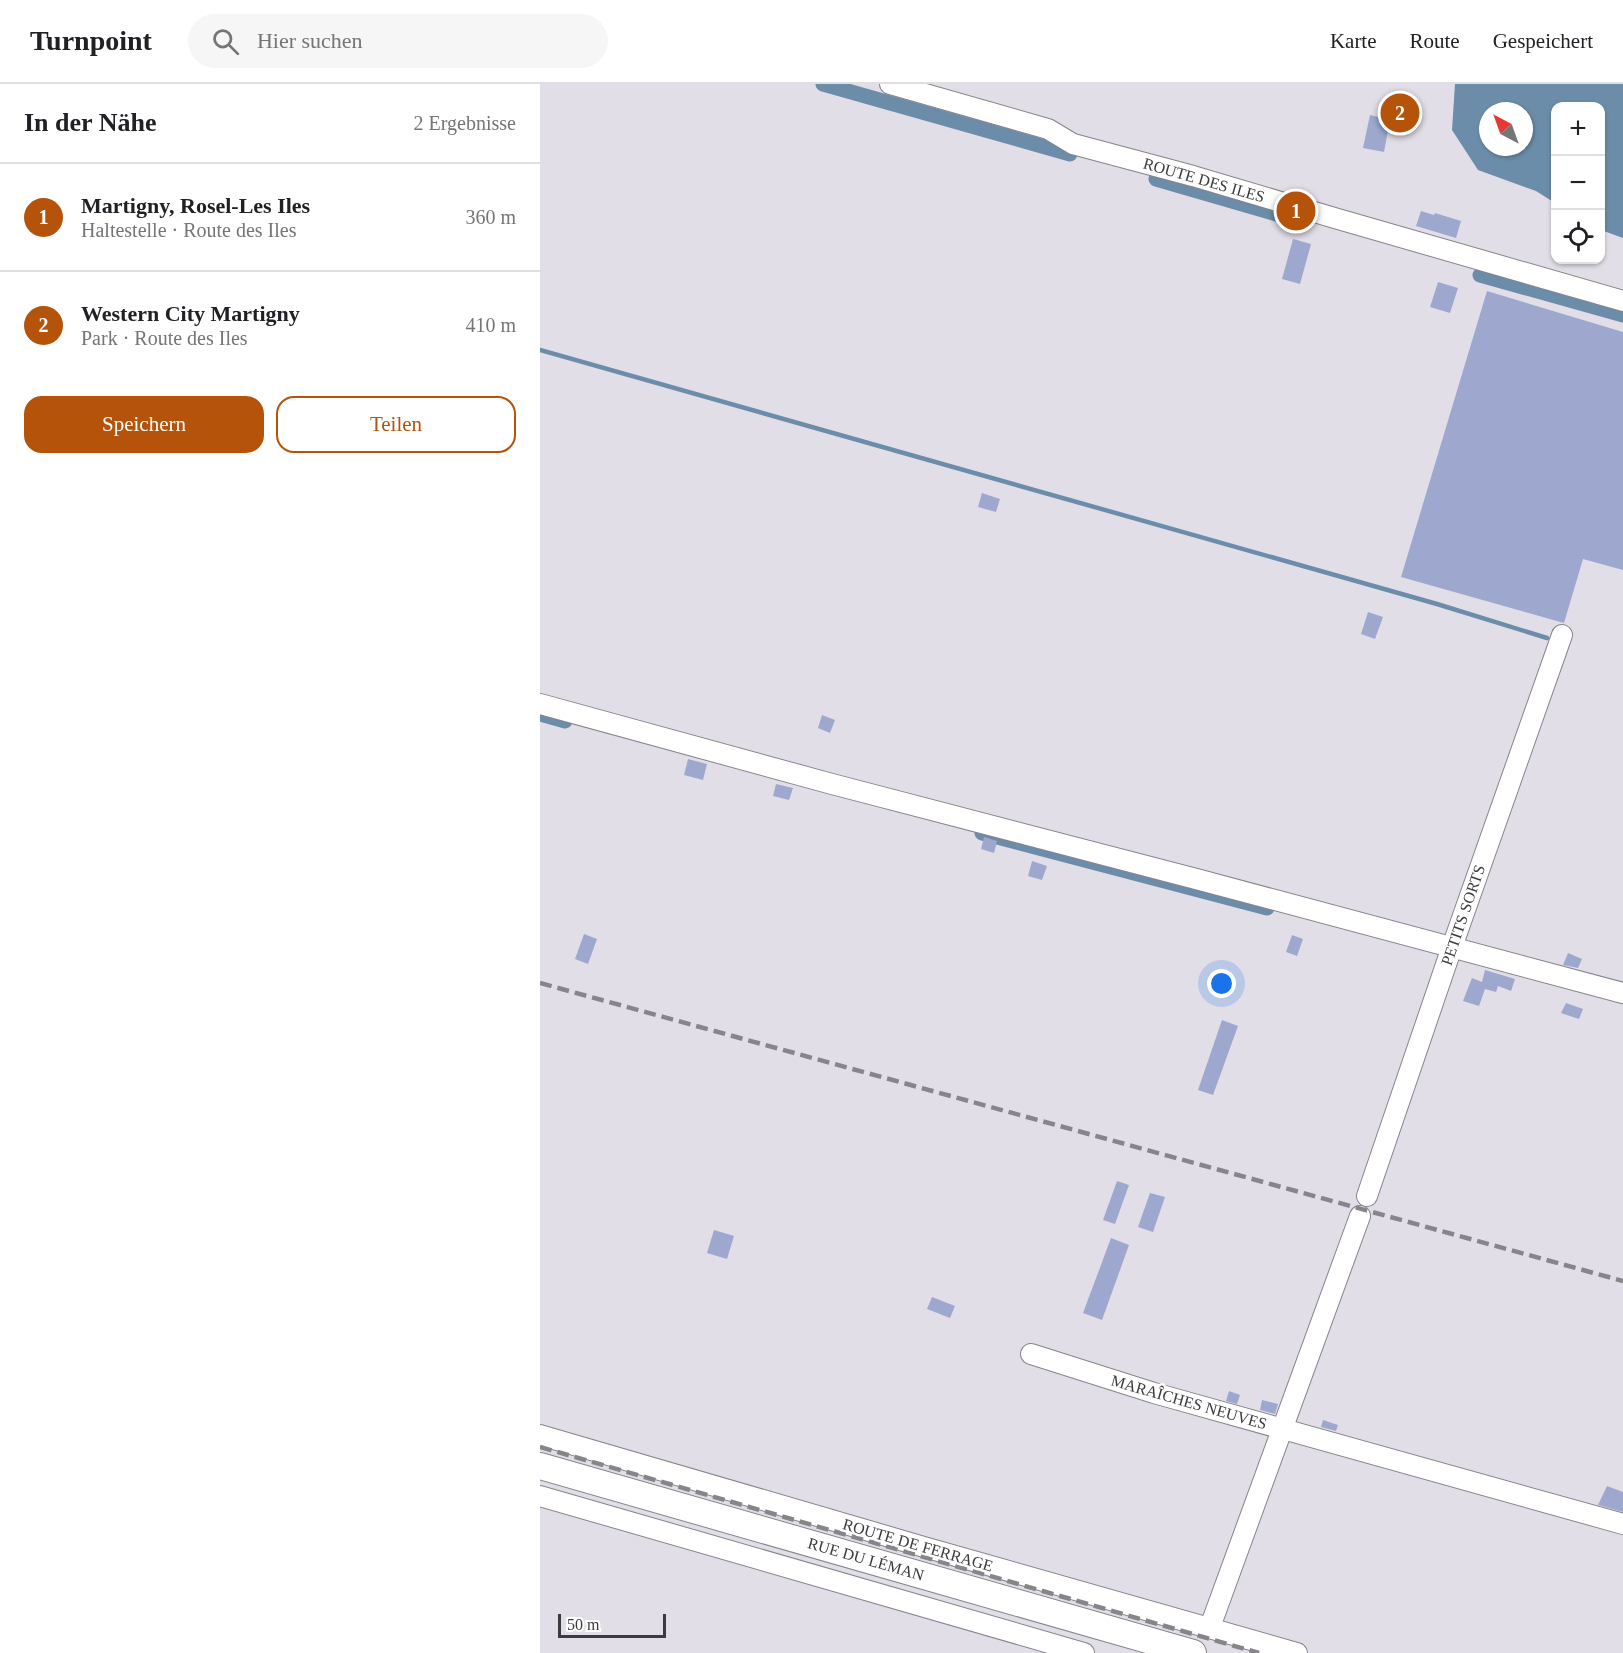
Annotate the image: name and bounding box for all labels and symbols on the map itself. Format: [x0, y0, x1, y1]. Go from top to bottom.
pin: 2 [1380, 90, 1420, 135]
north arrow [1479, 102, 1533, 156]
street label: ROUTE DES ILES [1141, 155, 1267, 205]
pin: 1 [1276, 188, 1316, 234]
street label: PETITS SORTS [1438, 862, 1488, 968]
your location [1207, 969, 1236, 998]
street label: MARAÎCHES NEUVES [1109, 1371, 1269, 1432]
street label: ROUTE DE FERRAGE [841, 1515, 995, 1575]
street label: RUE DU LÉMAN [806, 1533, 927, 1584]
scale bar [558, 1611, 666, 1638]

